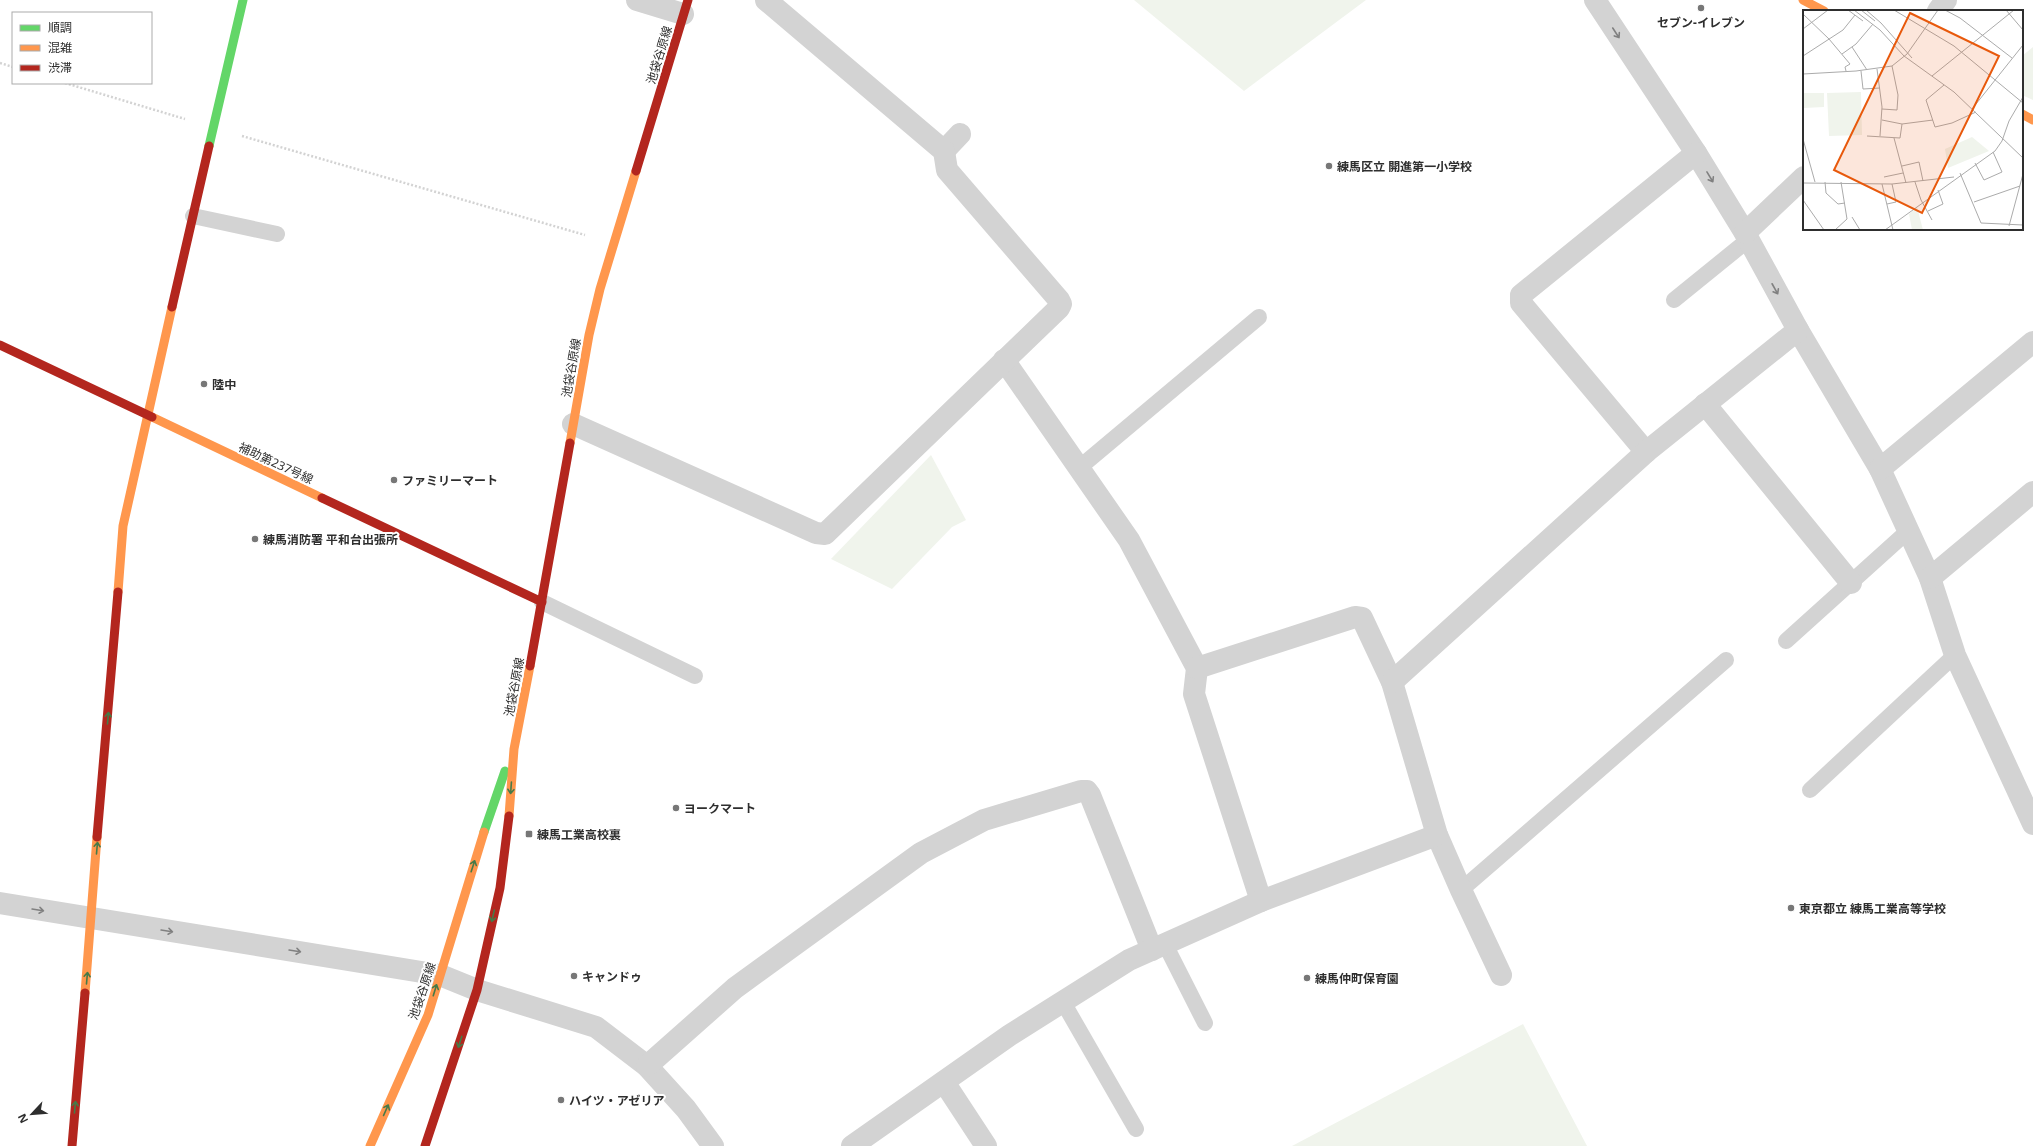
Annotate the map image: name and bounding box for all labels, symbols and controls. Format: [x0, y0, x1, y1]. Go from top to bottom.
marker: セブン-イレブン [1696, 3, 1706, 13]
inset map [1803, 10, 2023, 230]
legend [12, 12, 152, 84]
place label: セブン-イレブン [1657, 14, 1745, 31]
text: 順調 [48, 19, 72, 36]
street label: 池袋谷原線 [642, 24, 676, 86]
one-way arrow [1612, 27, 1621, 38]
text: 混雑 [48, 39, 72, 56]
text: 渋滞 [48, 59, 72, 76]
place label: 練馬区立 開進第一小学校 [1337, 158, 1472, 175]
marker: 練馬区立 開進第一小学校 [1324, 161, 1334, 171]
one-way arrow [1707, 171, 1715, 183]
one-way arrow [1772, 283, 1780, 295]
street label: 池袋谷原線 [557, 337, 585, 399]
place label: 陸中 [212, 376, 236, 393]
marker: 陸中 [199, 379, 209, 389]
street label: 補助第237号線 [236, 438, 316, 488]
place label: ファミリーマート [402, 472, 498, 489]
marker: ファミリーマート [389, 475, 399, 485]
place label: 練馬消防署 平和台出張所 [263, 531, 398, 548]
marker: 練馬消防署 平和台出張所 [250, 534, 260, 544]
street label: 池袋谷原線 [500, 656, 528, 718]
one-way arrow [104, 712, 111, 725]
one-way arrow [508, 781, 515, 794]
place label: ヨークマート [684, 800, 756, 817]
marker: ヨークマート [671, 803, 681, 813]
place label: 練馬工業高校裏 [537, 826, 621, 843]
marker: 練馬工業高校裏 [524, 829, 534, 839]
one-way arrow [94, 842, 101, 855]
one-way arrow [469, 860, 477, 872]
place label: 東京都立 練馬工業高等学校 [1799, 900, 1946, 917]
marker: 東京都立 練馬工業高等学校 [1786, 903, 1796, 913]
one-way arrow [32, 906, 45, 914]
one-way arrow [489, 909, 497, 922]
one-way arrow [160, 927, 173, 935]
one-way arrow [288, 947, 301, 955]
street label: 池袋谷原線 [404, 960, 440, 1022]
place label: キャンドゥ [582, 968, 642, 985]
place label: 練馬仲町保育園 [1315, 970, 1399, 987]
marker: キャンドゥ [569, 971, 579, 981]
one-way arrow [83, 972, 90, 985]
marker: 練馬仲町保育園 [1302, 973, 1312, 983]
one-way arrow [432, 984, 440, 996]
one-way arrow [456, 1035, 463, 1048]
place label: ハイツ・アゼリア [569, 1092, 665, 1109]
north arrow [12, 1094, 52, 1134]
marker: ハイツ・アゼリア [556, 1095, 566, 1105]
one-way arrow [72, 1101, 79, 1114]
one-way arrow [383, 1105, 390, 1117]
text: N [14, 1111, 31, 1126]

